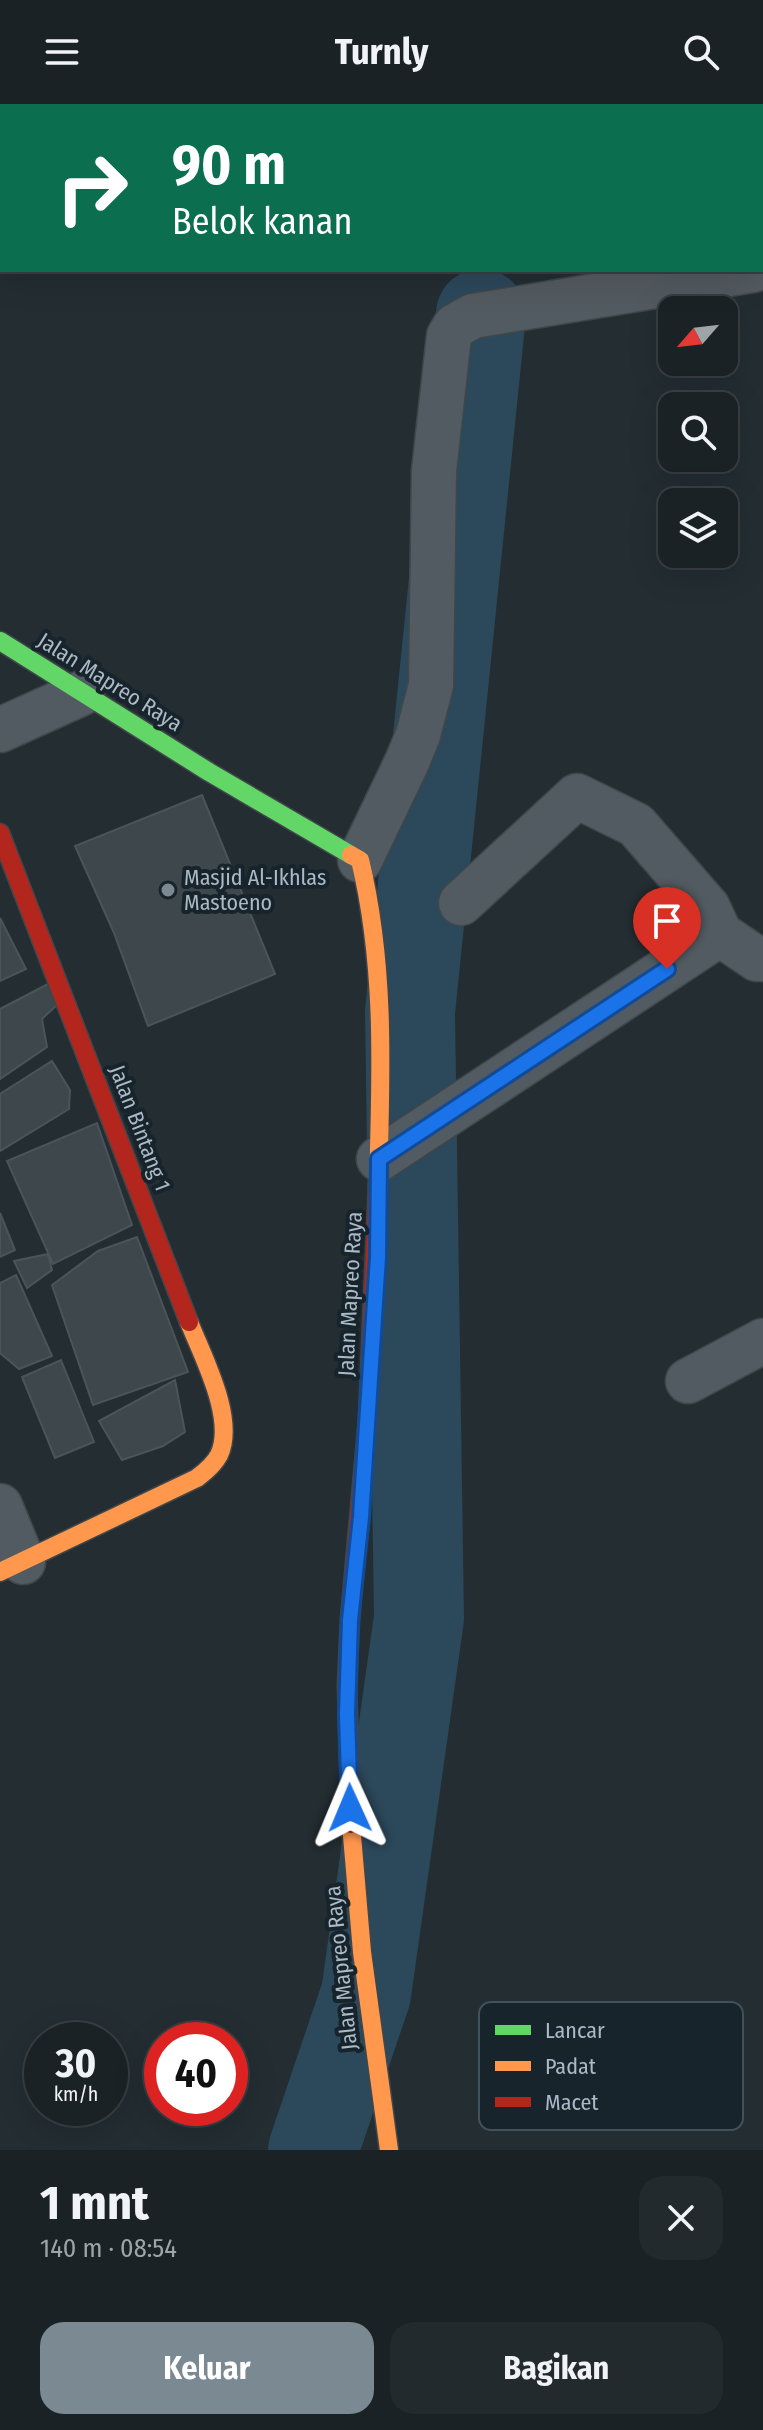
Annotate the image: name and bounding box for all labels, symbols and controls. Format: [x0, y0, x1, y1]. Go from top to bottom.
icon: menu [40, 30, 84, 74]
text: Turnly [335, 30, 428, 74]
icon: search [679, 30, 723, 74]
text: 90 m [172, 132, 286, 199]
icon: right [40, 136, 144, 240]
text: Belok kanan [172, 200, 352, 244]
north arrow [658, 296, 738, 376]
map controls [658, 296, 738, 568]
button: search [658, 392, 738, 472]
button: layers [658, 488, 738, 568]
street label: Jalan Mapreo Raya [33, 627, 187, 737]
place label: Masjid Al-Ikhlas Mastoeno [184, 864, 326, 916]
marker: Masjid Al-Ikhlas Mastoeno [159, 881, 177, 899]
pin [633, 887, 701, 969]
icon: arrive [645, 899, 689, 943]
street label: Jalan Bintang 1 [104, 1061, 176, 1195]
street label: Jalan Mapreo Raya [332, 1211, 368, 1377]
position arrow [308, 1766, 392, 1850]
street label: Jalan Mapreo Raya [319, 1884, 363, 2052]
legend [479, 2002, 743, 2130]
text: Lancar [545, 2017, 605, 2044]
speed limit sign: 40 [144, 2022, 248, 2126]
text: 30 [56, 2040, 96, 2088]
text: Padat [545, 2053, 597, 2080]
text: km/h [54, 2082, 98, 2106]
text: Macet [545, 2089, 599, 2116]
text: 1 mnt [40, 2174, 149, 2232]
button: close [639, 2176, 723, 2260]
text: 140 m · 08:54 [40, 2233, 177, 2264]
button: Keluar [40, 2322, 374, 2414]
button: Bagikan [390, 2322, 723, 2414]

